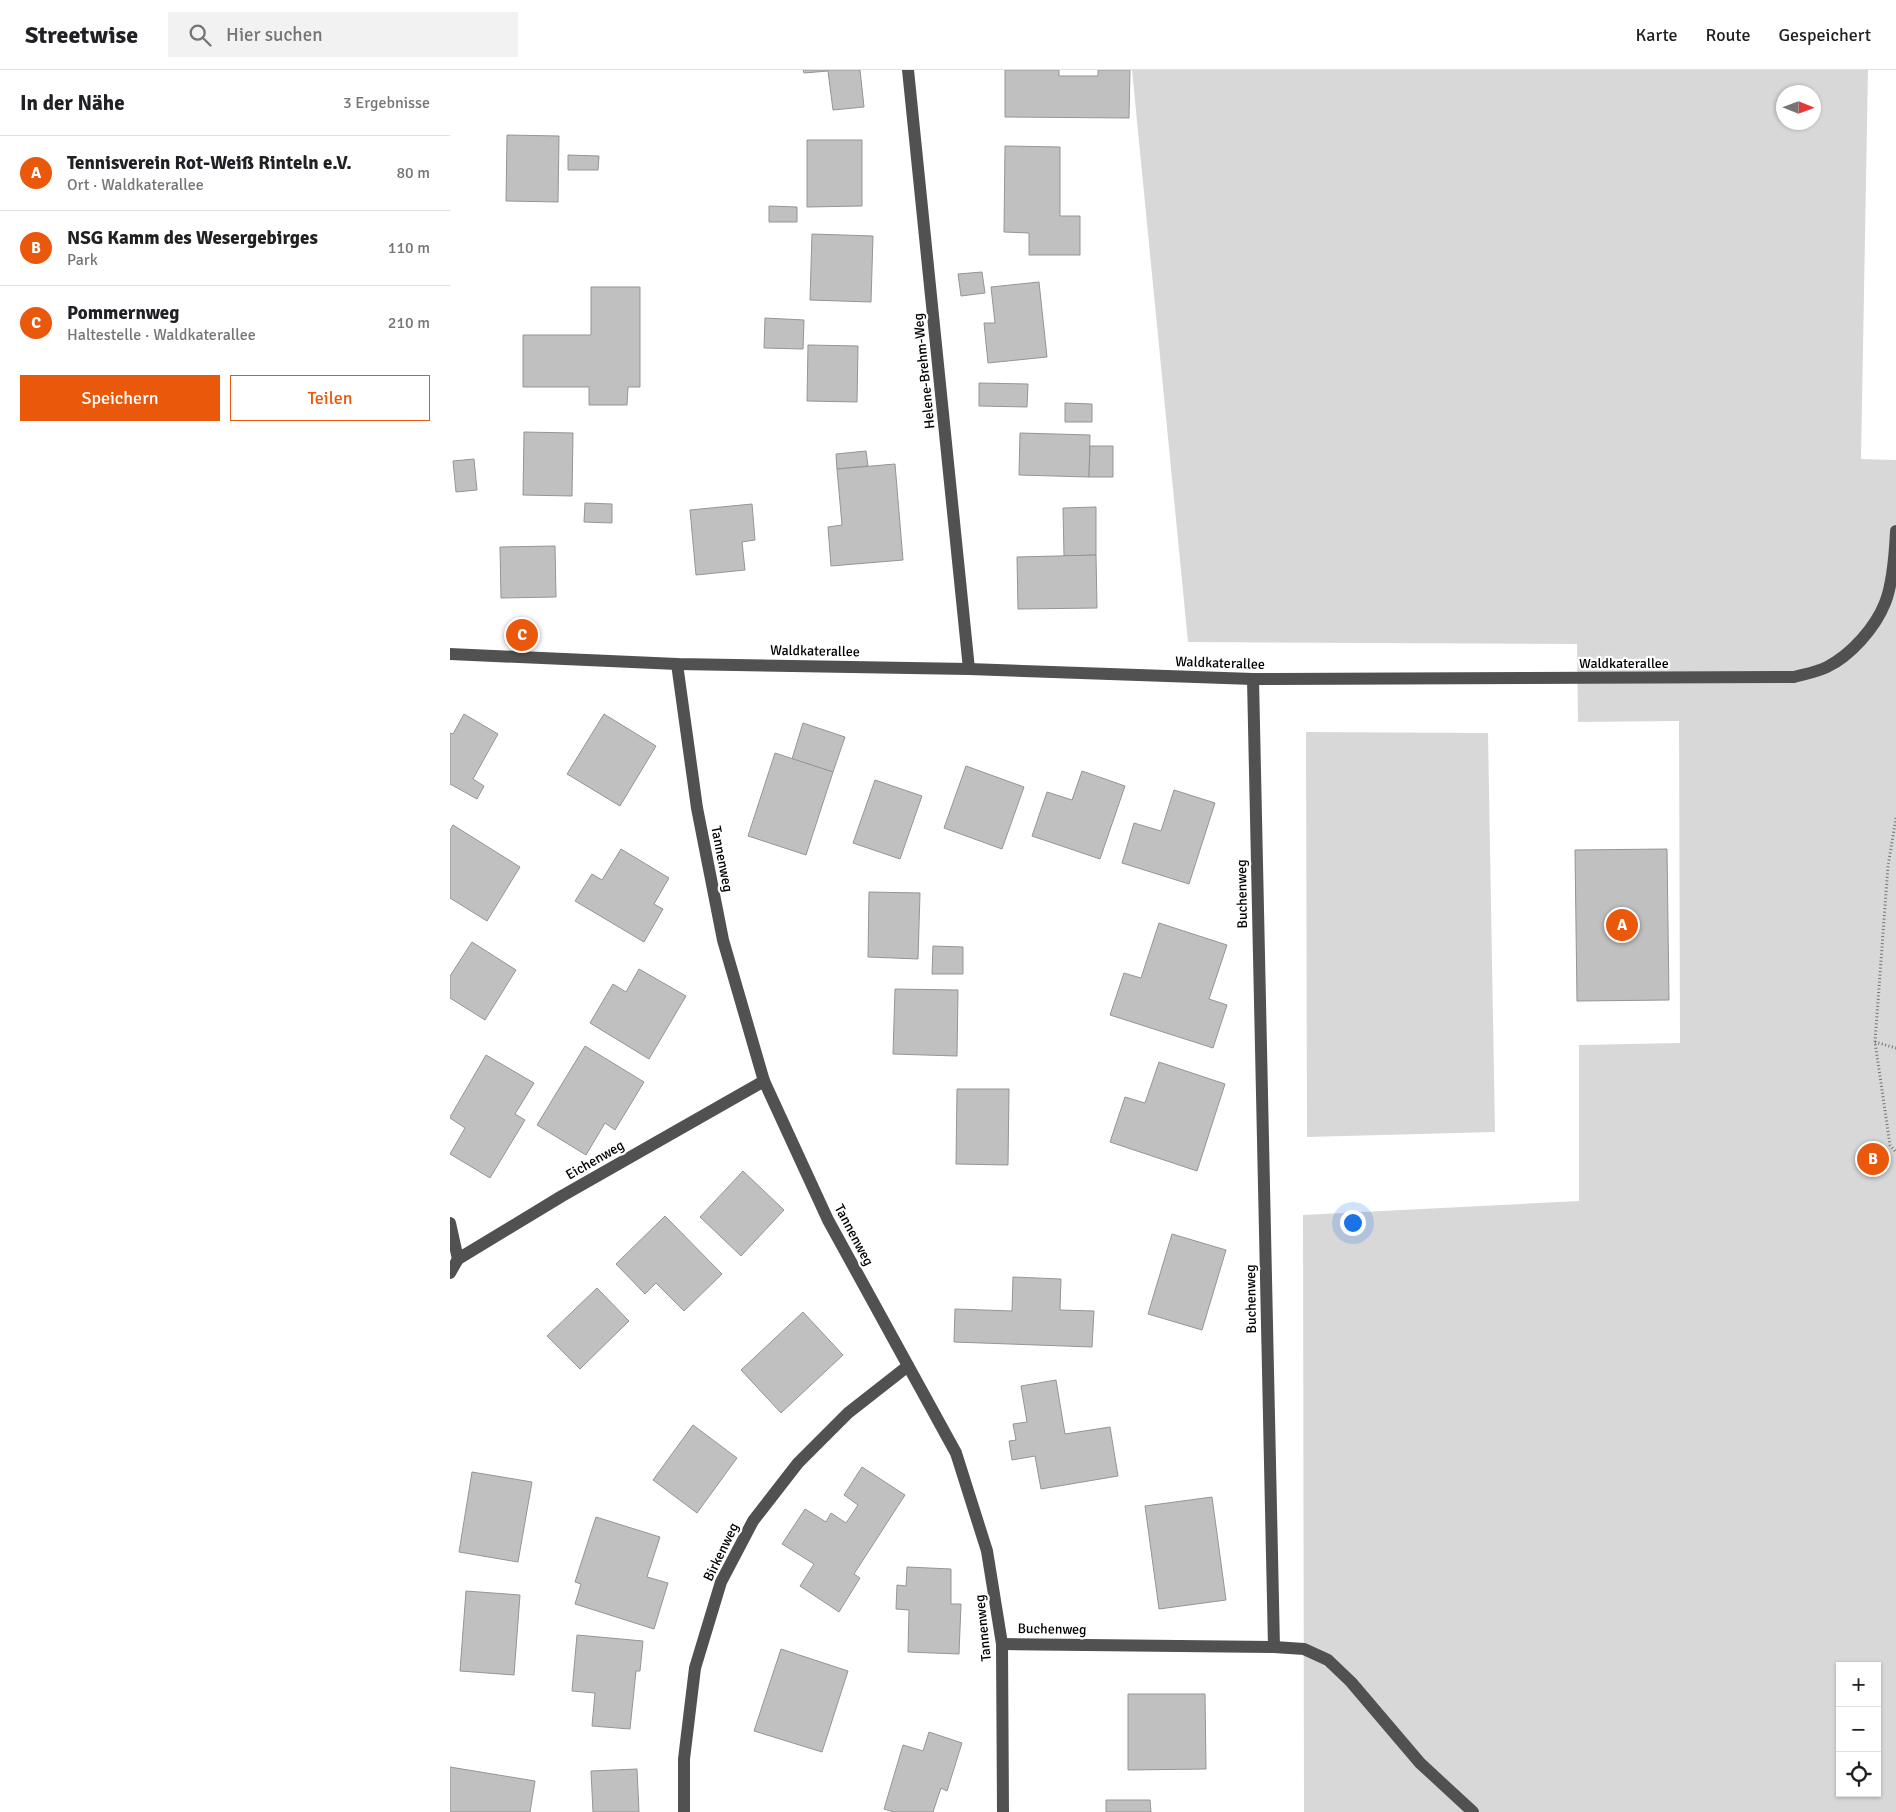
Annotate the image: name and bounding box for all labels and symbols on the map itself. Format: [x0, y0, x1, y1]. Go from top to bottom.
north arrow [1776, 85, 1821, 130]
street label: Helene-Brehm-Weg [909, 312, 939, 430]
pin: C [506, 616, 538, 654]
street label: Waldkaterallee [770, 642, 860, 660]
street label: Waldkaterallee [1175, 653, 1265, 673]
street label: Waldkaterallee [1579, 655, 1669, 672]
street label: Tannenweg [707, 824, 737, 894]
street label: Buchenweg [1233, 859, 1251, 929]
pin: A [1606, 906, 1638, 944]
street label: Eichenweg [563, 1136, 627, 1184]
pin: B [1857, 1140, 1889, 1178]
street label: Tannenweg [831, 1201, 877, 1269]
your location [1340, 1210, 1366, 1236]
street label: Buchenweg [1242, 1264, 1260, 1334]
street label: Birkenweg [700, 1520, 742, 1584]
street label: Tannenweg [971, 1594, 995, 1662]
street label: Buchenweg [1017, 1620, 1087, 1638]

